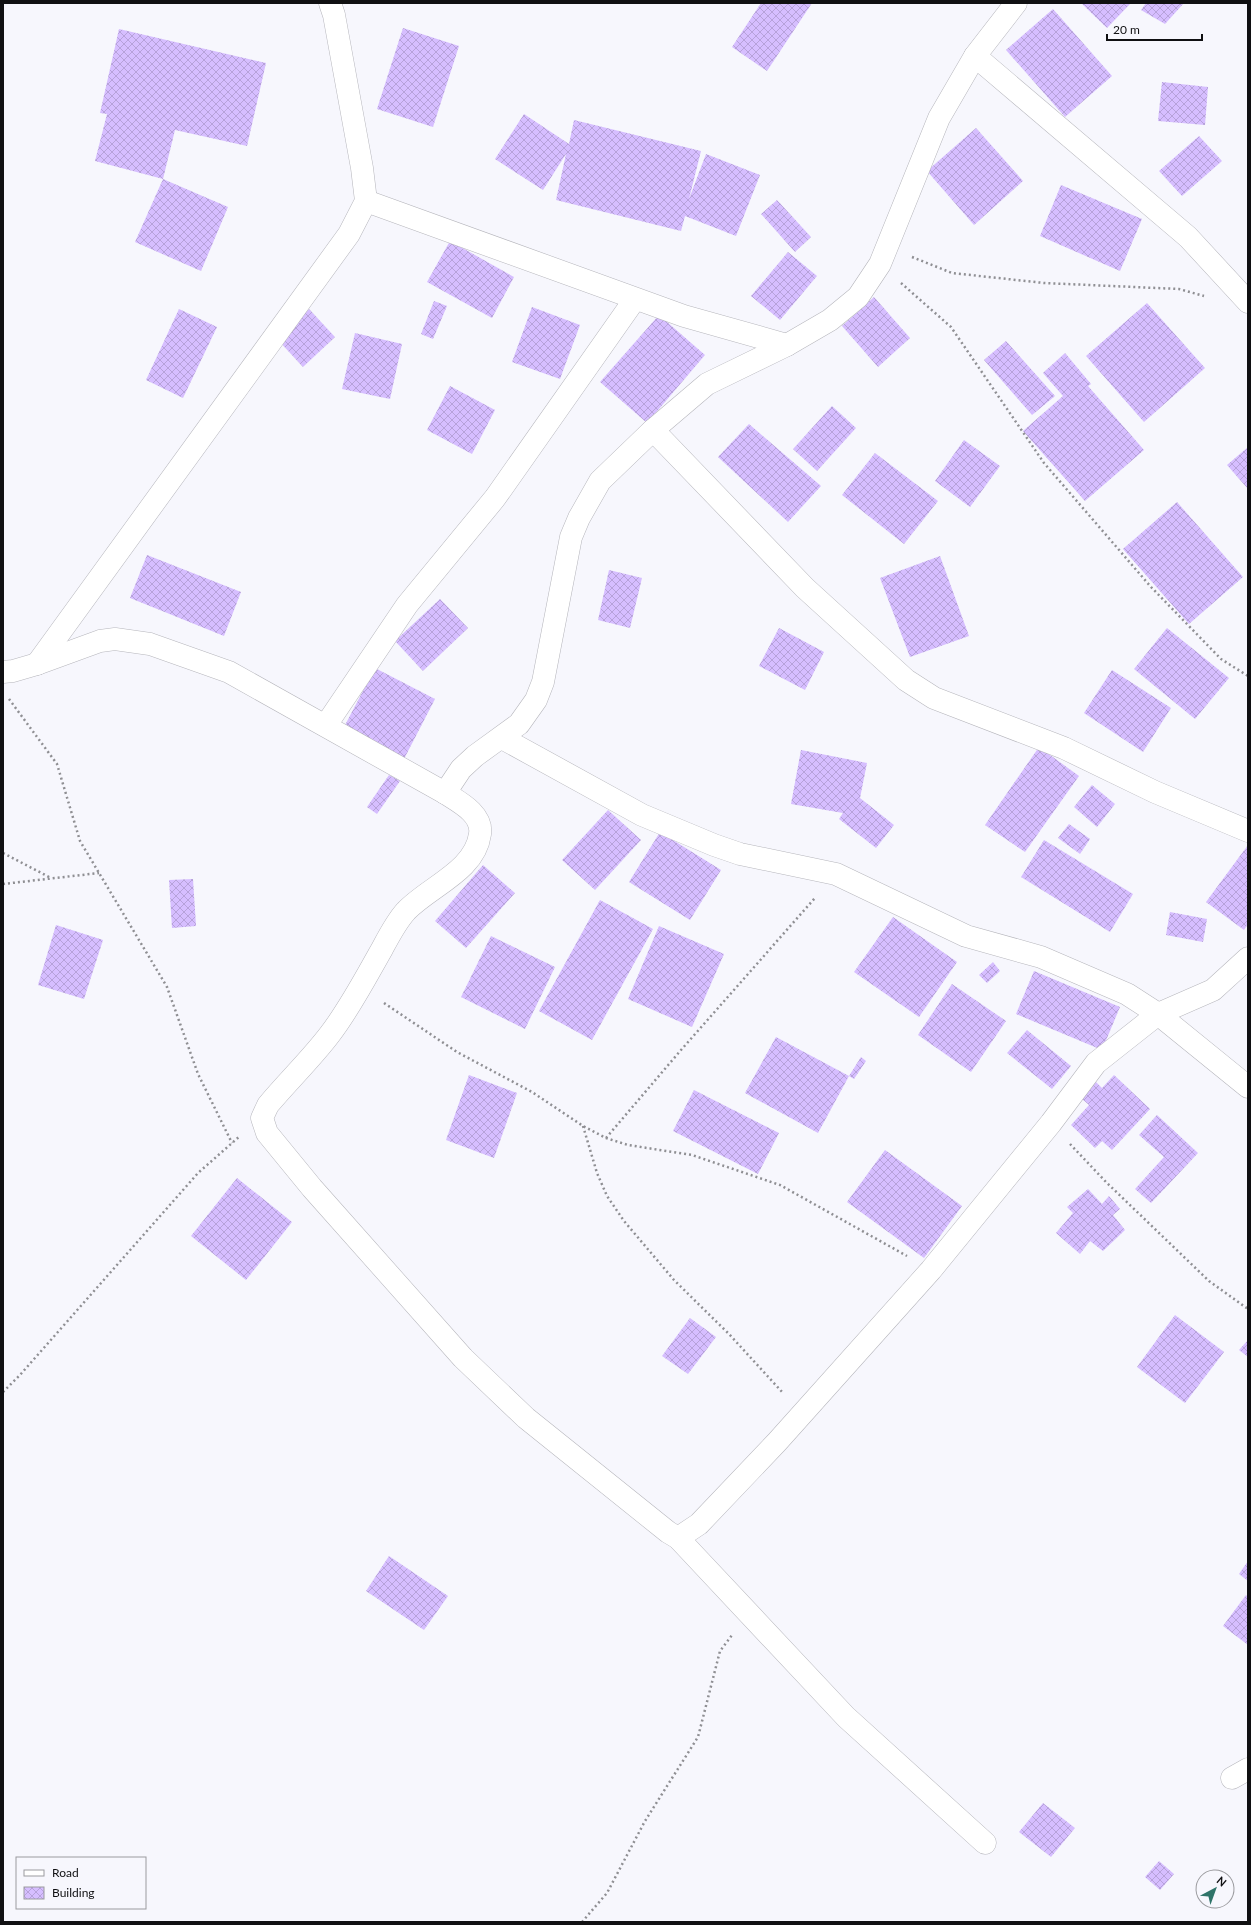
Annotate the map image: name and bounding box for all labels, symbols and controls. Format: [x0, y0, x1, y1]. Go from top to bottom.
scale bar [1107, 16, 1202, 42]
text: 20 m [1113, 22, 1140, 37]
legend [16, 1857, 146, 1909]
text: Road [52, 1865, 79, 1880]
north arrow [1195, 1869, 1235, 1909]
text: N [1214, 1873, 1229, 1889]
text: Building [52, 1885, 95, 1900]

